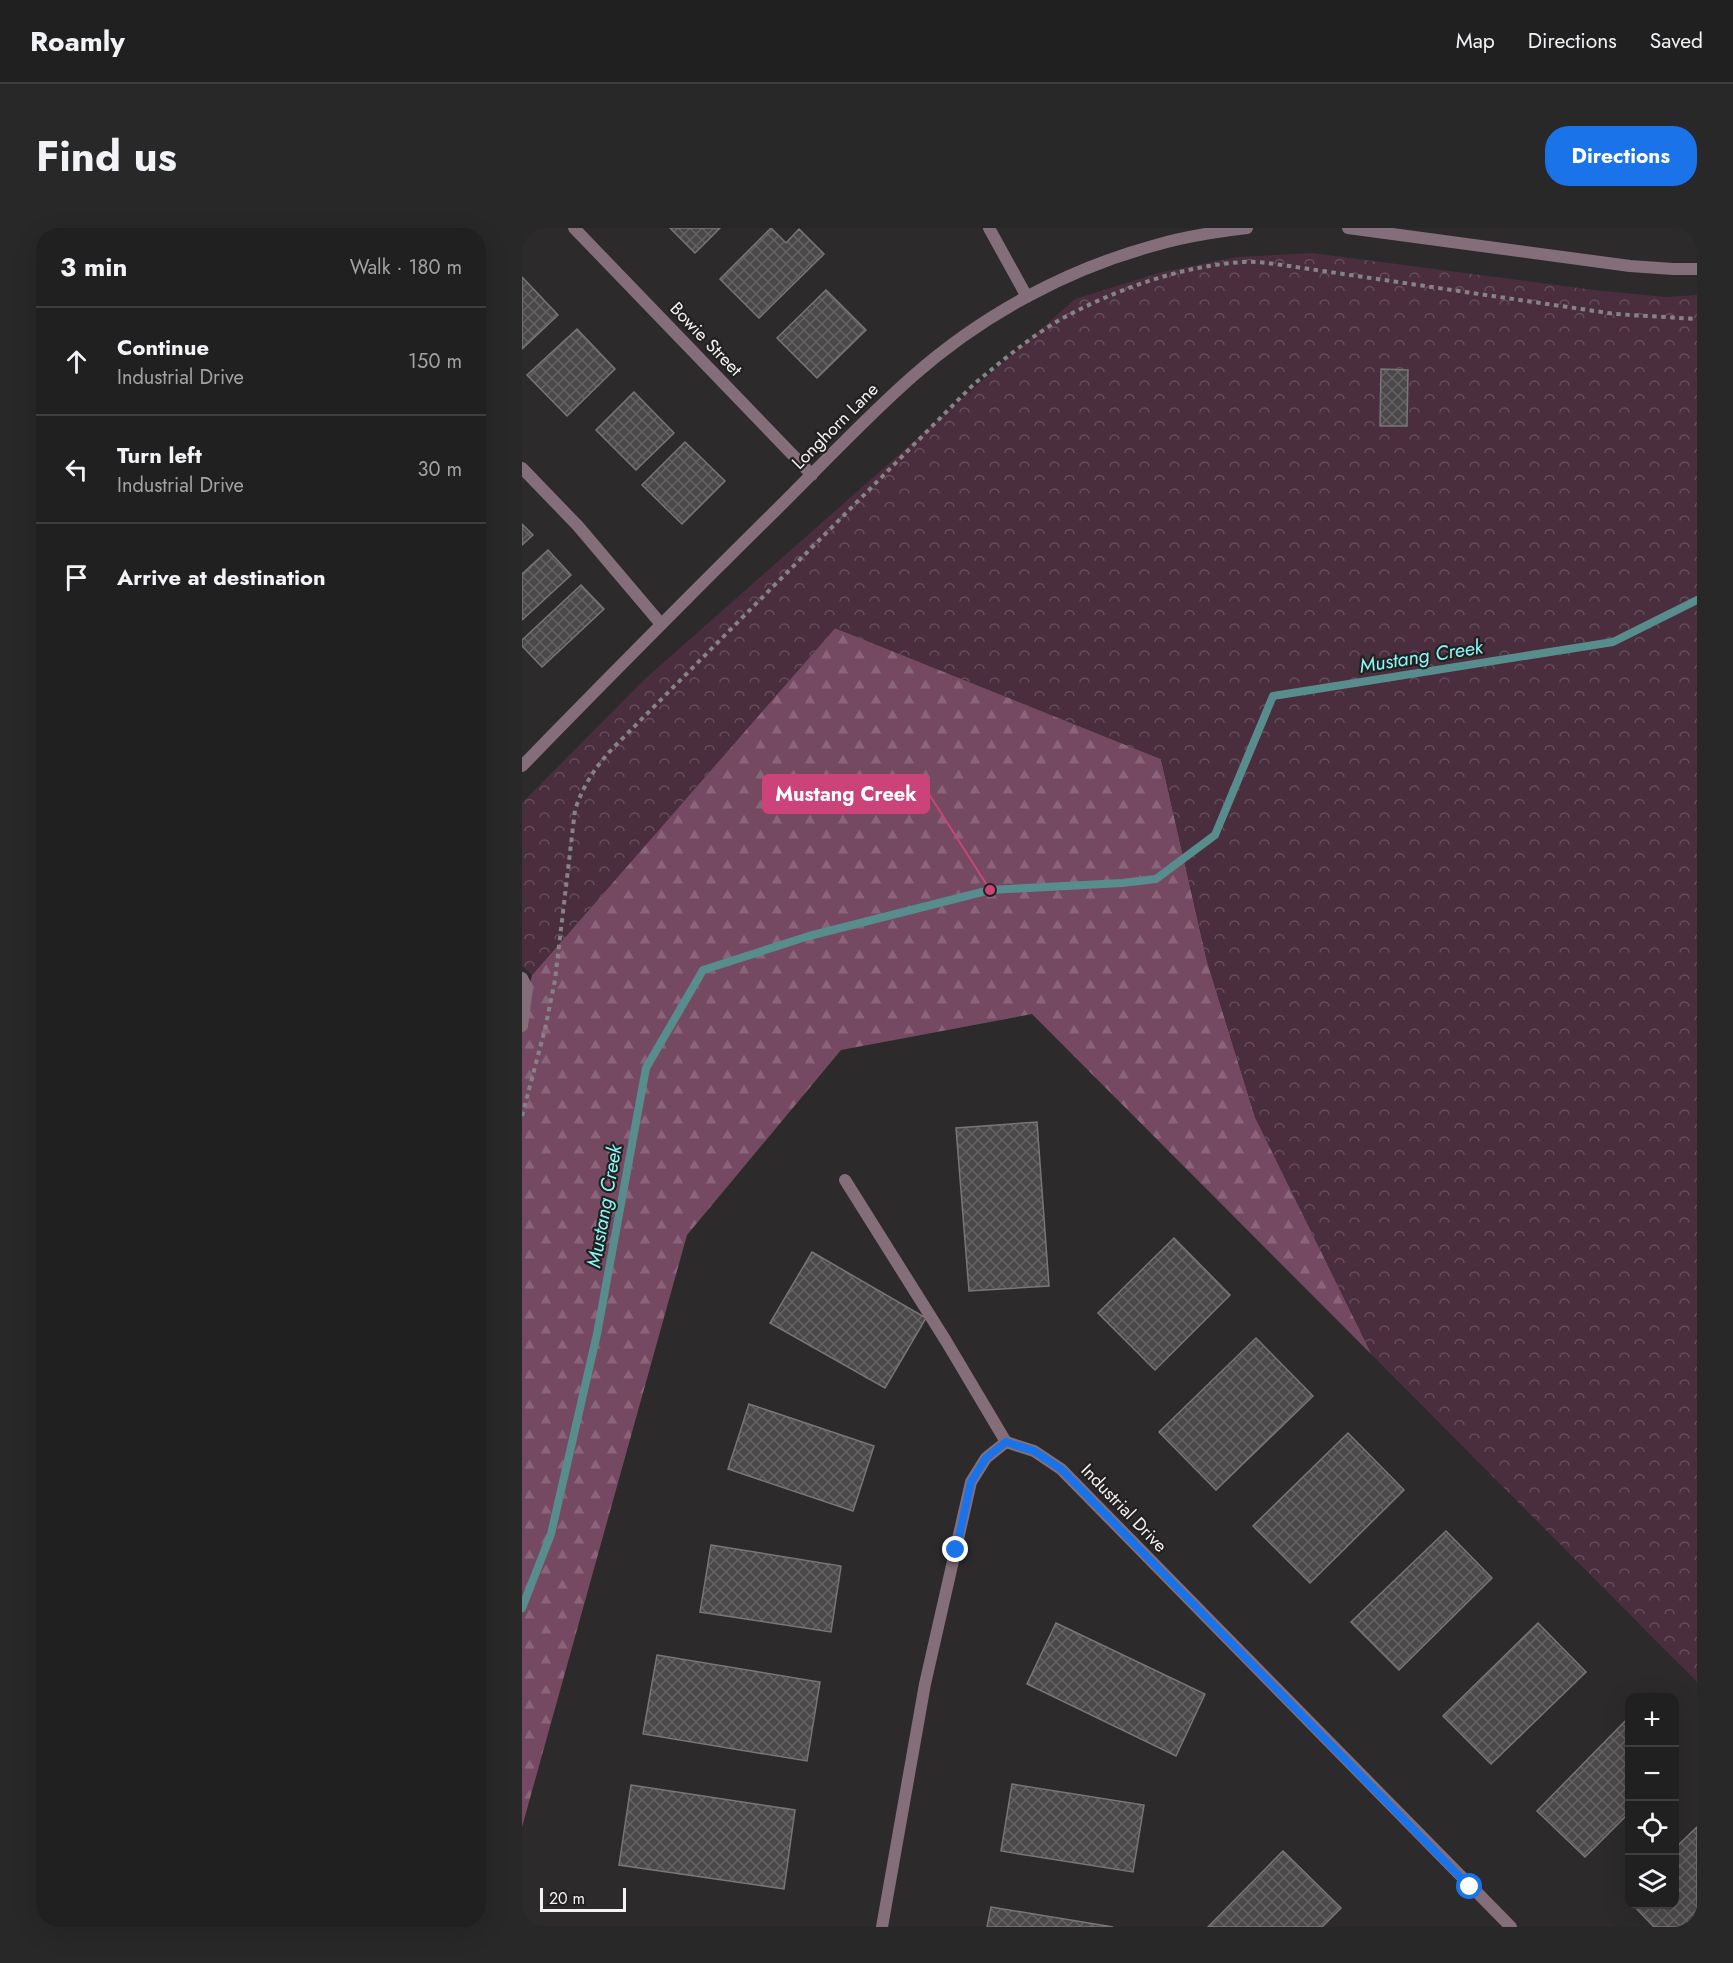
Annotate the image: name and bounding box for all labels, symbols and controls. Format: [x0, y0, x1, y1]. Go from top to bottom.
text: Roamly [30, 21, 125, 62]
text: Map [1456, 26, 1495, 56]
text: Directions [1528, 26, 1617, 56]
text: Saved [1650, 26, 1703, 56]
text: Find us [36, 126, 177, 187]
button: Directions [1545, 126, 1697, 186]
text: 3 min [60, 248, 127, 286]
text: Walk · 180 m [350, 253, 462, 282]
street label: Bowie Street [664, 296, 749, 382]
text: Continue [117, 331, 209, 363]
icon: ahead [60, 345, 93, 378]
text: 150 m [408, 347, 462, 376]
text: Industrial Drive [117, 363, 244, 392]
street label: Longhorn Lane [786, 377, 884, 475]
text: Turn left [117, 439, 202, 471]
icon: left [60, 453, 93, 486]
text: 30 m [417, 455, 462, 484]
text: Industrial Drive [117, 471, 244, 500]
icon: arrive [60, 561, 93, 594]
text: Arrive at destination [117, 561, 326, 593]
water label: Mustang Creek [1357, 632, 1486, 681]
callout: Mustang Creek [763, 775, 929, 813]
text: Mustang Creek [775, 780, 917, 809]
water label: Mustang Creek [579, 1141, 630, 1270]
street label: Industrial Drive [1075, 1458, 1173, 1558]
route end [942, 1536, 968, 1562]
map controls [1625, 1693, 1679, 1909]
button: + [1625, 1693, 1679, 1747]
button: − [1625, 1747, 1679, 1801]
button: locate [1625, 1801, 1679, 1855]
button: layers [1625, 1855, 1679, 1909]
route start [1456, 1873, 1482, 1899]
scale bar [540, 1885, 626, 1912]
text: 20 m [549, 1887, 585, 1910]

